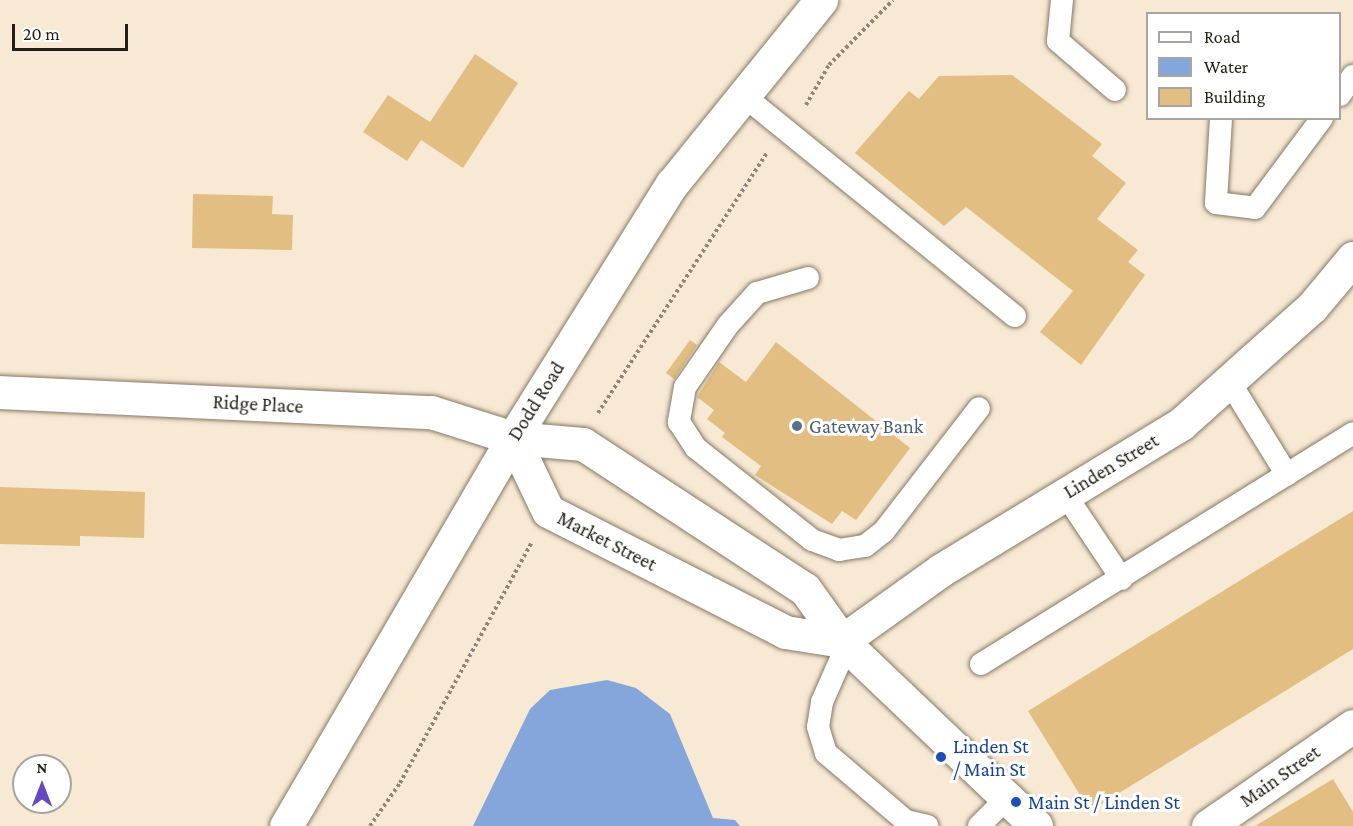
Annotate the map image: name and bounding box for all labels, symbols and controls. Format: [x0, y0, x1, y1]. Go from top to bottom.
scale bar [15, 12, 130, 50]
legend [1146, 12, 1341, 120]
text: 20 m [23, 24, 60, 44]
text: Road [1204, 27, 1241, 47]
text: Water [1204, 57, 1248, 77]
text: Building [1204, 87, 1265, 107]
street label: Dodd Road [502, 357, 570, 445]
street label: Ridge Place [212, 390, 304, 418]
place label: Gateway Bank [809, 414, 923, 438]
marker: Gateway Bank [790, 419, 804, 433]
street label: Linden Street [1059, 428, 1163, 504]
street label: Market Street [553, 506, 661, 576]
place label: Linden St / Main St [953, 734, 1029, 781]
street label: Main Street [1235, 740, 1325, 812]
marker: Linden St / Main St [934, 750, 948, 764]
north arrow [12, 754, 72, 814]
text: N [37, 759, 47, 776]
place label: Main St / Linden St [1028, 790, 1180, 814]
marker: Main St / Linden St [1009, 795, 1023, 809]

